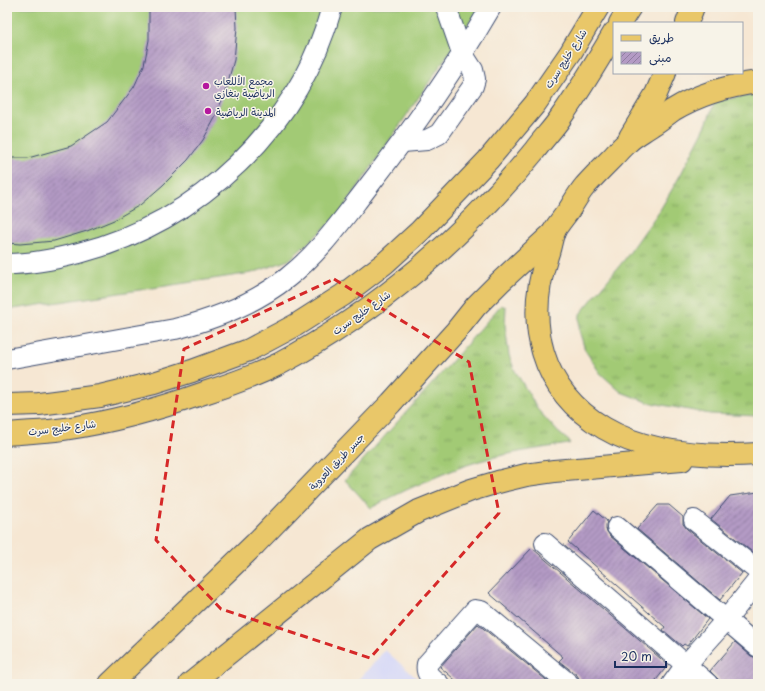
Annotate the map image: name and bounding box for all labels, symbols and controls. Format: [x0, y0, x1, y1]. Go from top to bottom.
legend [613, 22, 743, 74]
street label: شارع خليج سرت [540, 25, 591, 91]
text: طريق [649, 28, 674, 46]
text: مبنى [649, 48, 672, 66]
place label: مجمع الأللعاب الرياضية بنغازي [214, 73, 275, 102]
marker: مجمع الأللعاب الرياضية بنغازي [201, 81, 211, 91]
place label: المدينة الرياضية [216, 104, 276, 119]
marker: المدينة الرياضية [203, 106, 213, 116]
street label: شارع خليج سرت [329, 286, 394, 338]
street label: شارع خليج سرت [27, 415, 97, 440]
street label: جسر طريق العروبة [305, 429, 367, 493]
scale bar [615, 643, 666, 669]
text: 20 m [621, 647, 652, 665]

